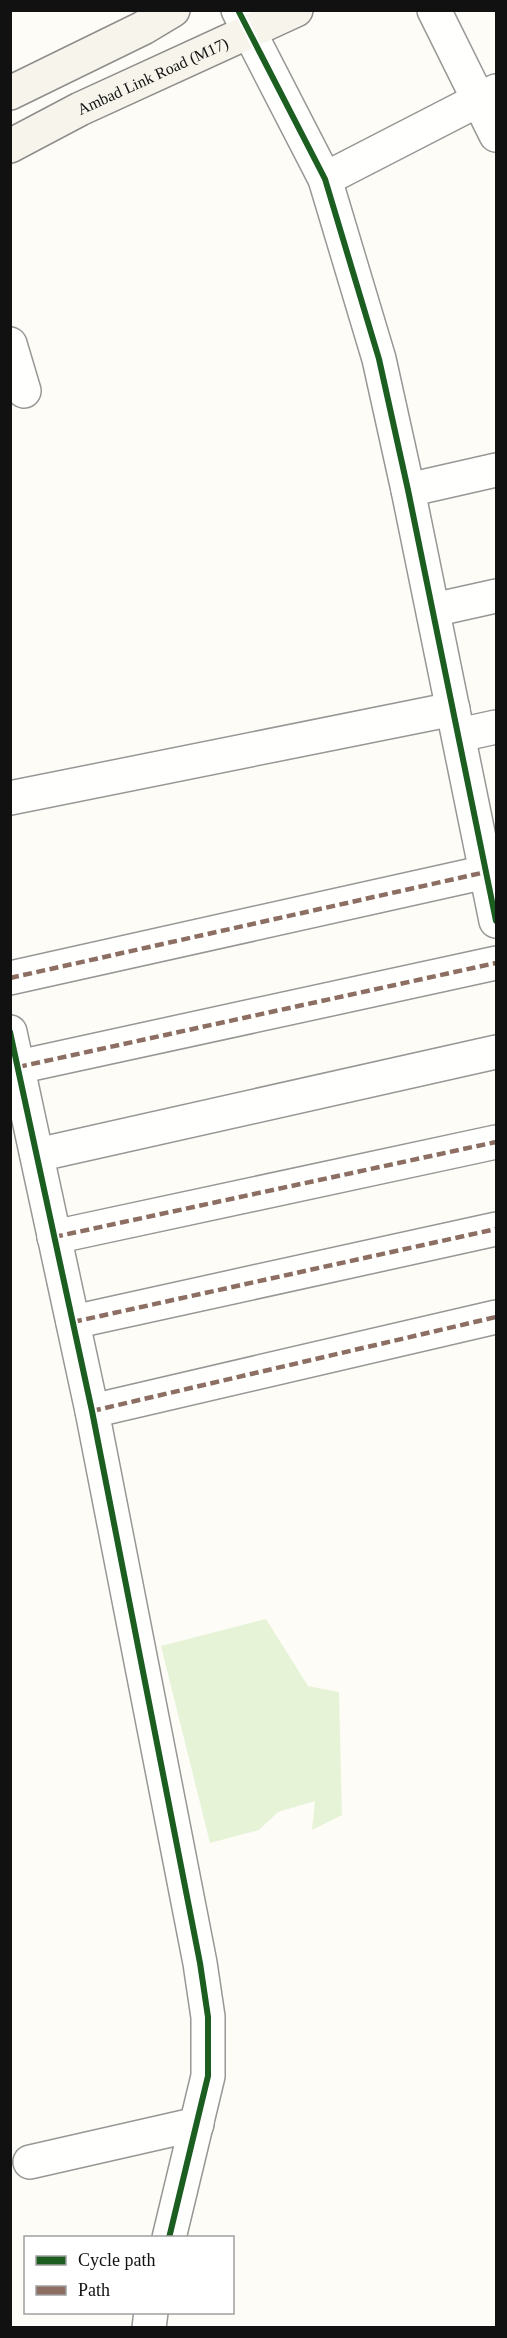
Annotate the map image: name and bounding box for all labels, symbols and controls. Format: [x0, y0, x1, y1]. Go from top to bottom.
street label: Ambad Link Road (M17) [75, 34, 231, 118]
legend [24, 2236, 234, 2314]
text: Cycle path [78, 2250, 155, 2270]
text: Path [78, 2280, 110, 2300]

